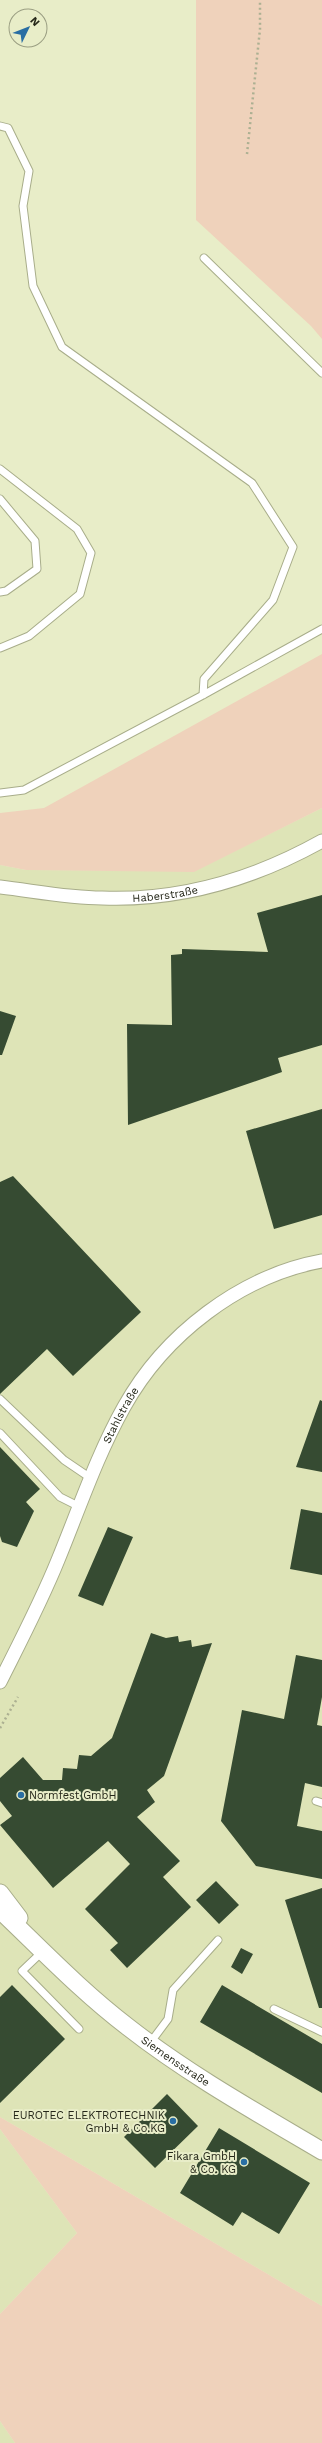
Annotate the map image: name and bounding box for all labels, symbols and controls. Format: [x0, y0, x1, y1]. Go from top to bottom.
north arrow [8, 8, 48, 48]
text: N [27, 14, 42, 29]
street label: Haberstraße [132, 883, 199, 904]
street label: Stahlstraße [100, 1384, 141, 1445]
place label: Normfest GmbH [29, 1789, 116, 1802]
marker: Normfest GmbH [16, 1790, 26, 1800]
street label: Siemensstraße [139, 2033, 212, 2089]
place label: EUROTEC ELEKTROTECHNIK GmbH & Co.KG [13, 2109, 165, 2135]
marker: EUROTEC ELEKTROTECHNIK GmbH & Co.KG [168, 2116, 178, 2126]
place label: Fikara GmbH & Co. KG [167, 2150, 236, 2176]
marker: Fikara GmbH & Co. KG [239, 2157, 249, 2167]

